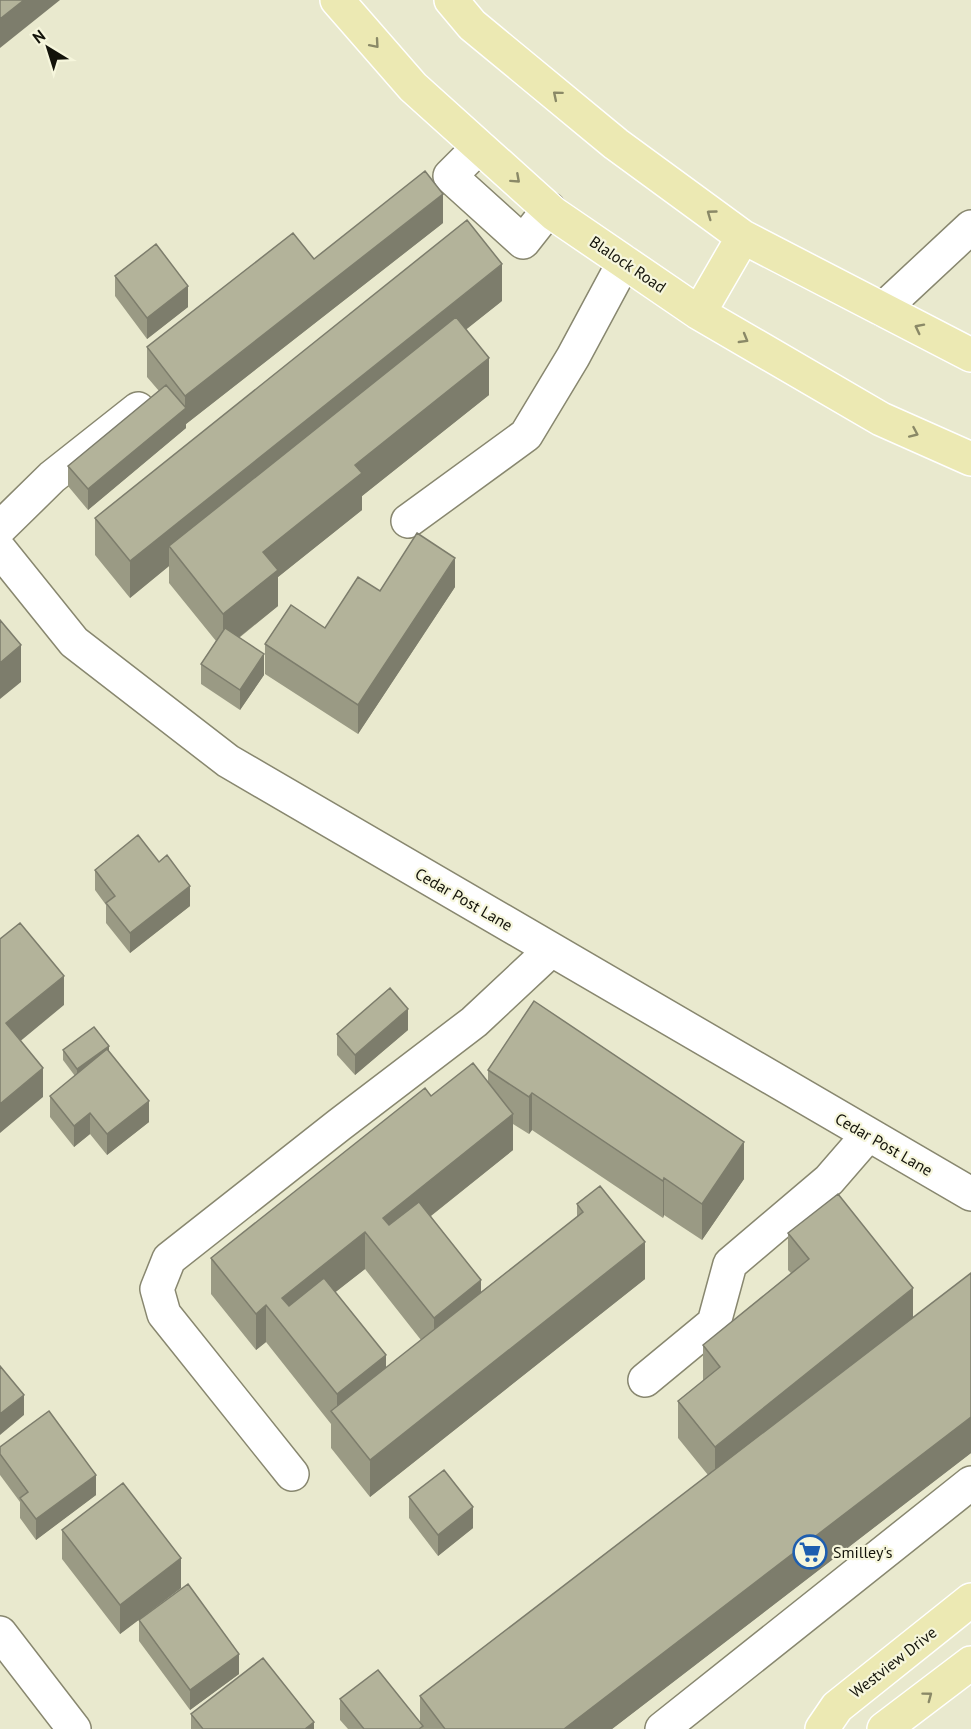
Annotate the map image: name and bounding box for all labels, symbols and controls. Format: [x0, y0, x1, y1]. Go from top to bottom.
north arrow [18, 18, 78, 78]
text: N [28, 25, 49, 47]
one-way arrow [368, 37, 379, 48]
one-way arrow [553, 92, 564, 103]
one-way arrow [509, 172, 519, 183]
one-way arrow [707, 210, 718, 221]
street label: Blalock Road [586, 231, 670, 297]
one-way arrow [915, 324, 925, 335]
one-way arrow [738, 332, 748, 343]
one-way arrow [908, 426, 919, 438]
street label: Cedar Post Lane [412, 863, 516, 935]
street label: Cedar Post Lane [832, 1108, 936, 1180]
supermarket icon: Smilley's [792, 1534, 828, 1570]
place label: Smilley's [833, 1542, 893, 1562]
street label: Westview Drive [846, 1622, 940, 1702]
one-way arrow [921, 1693, 932, 1704]

